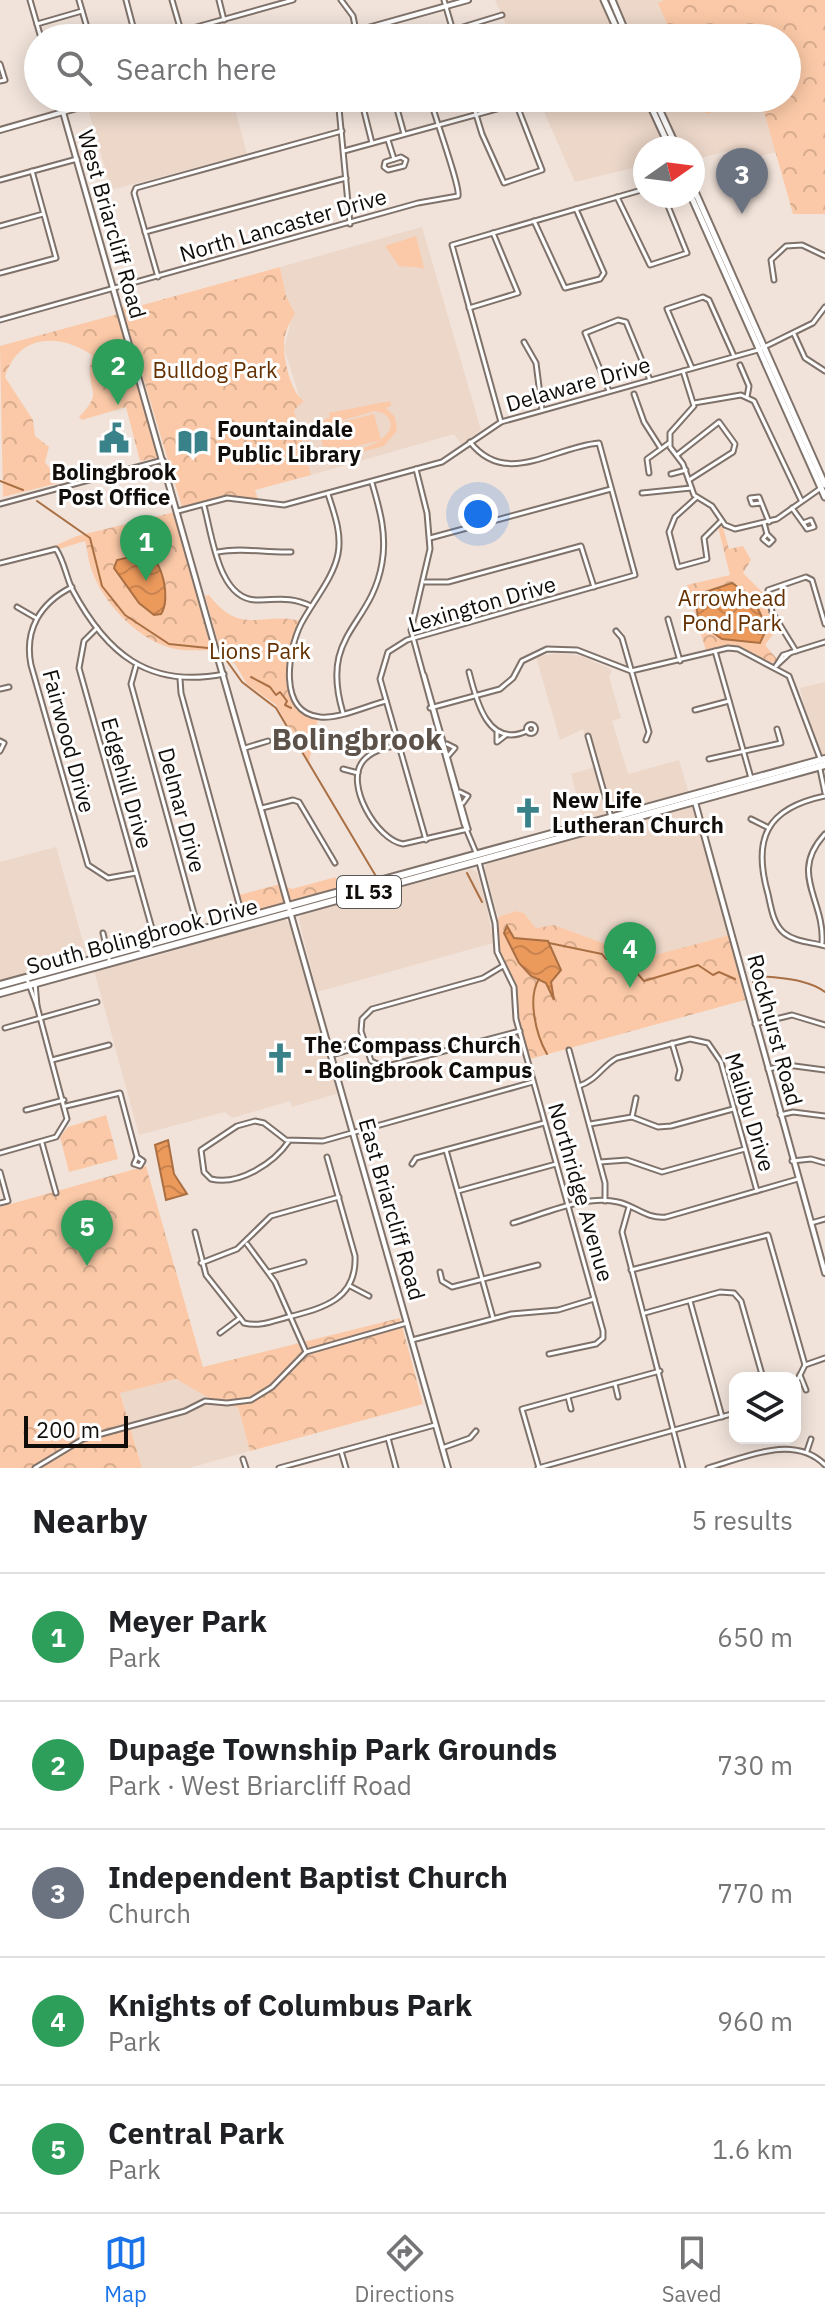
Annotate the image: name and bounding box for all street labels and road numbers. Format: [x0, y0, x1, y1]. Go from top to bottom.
street label: West Briarcliff Road [72, 126, 153, 322]
street label: North Lancaster Drive [176, 181, 390, 268]
street label: Delaware Drive [502, 349, 654, 418]
street label: Lexington Drive [405, 569, 559, 638]
street label: Fairwood Drive [36, 666, 103, 816]
street label: Edgehill Drive [95, 714, 160, 852]
street label: Delmar Drive [152, 744, 213, 875]
road number: IL 53 [337, 876, 401, 908]
street label: South Bolingbrook Drive [23, 891, 261, 980]
street label: Rockhurst Road [741, 951, 810, 1109]
street label: Malibu Drive [719, 1049, 782, 1175]
street label: Northridge Avenue [542, 1099, 621, 1285]
street label: East Briarcliff Road [353, 1114, 432, 1303]

